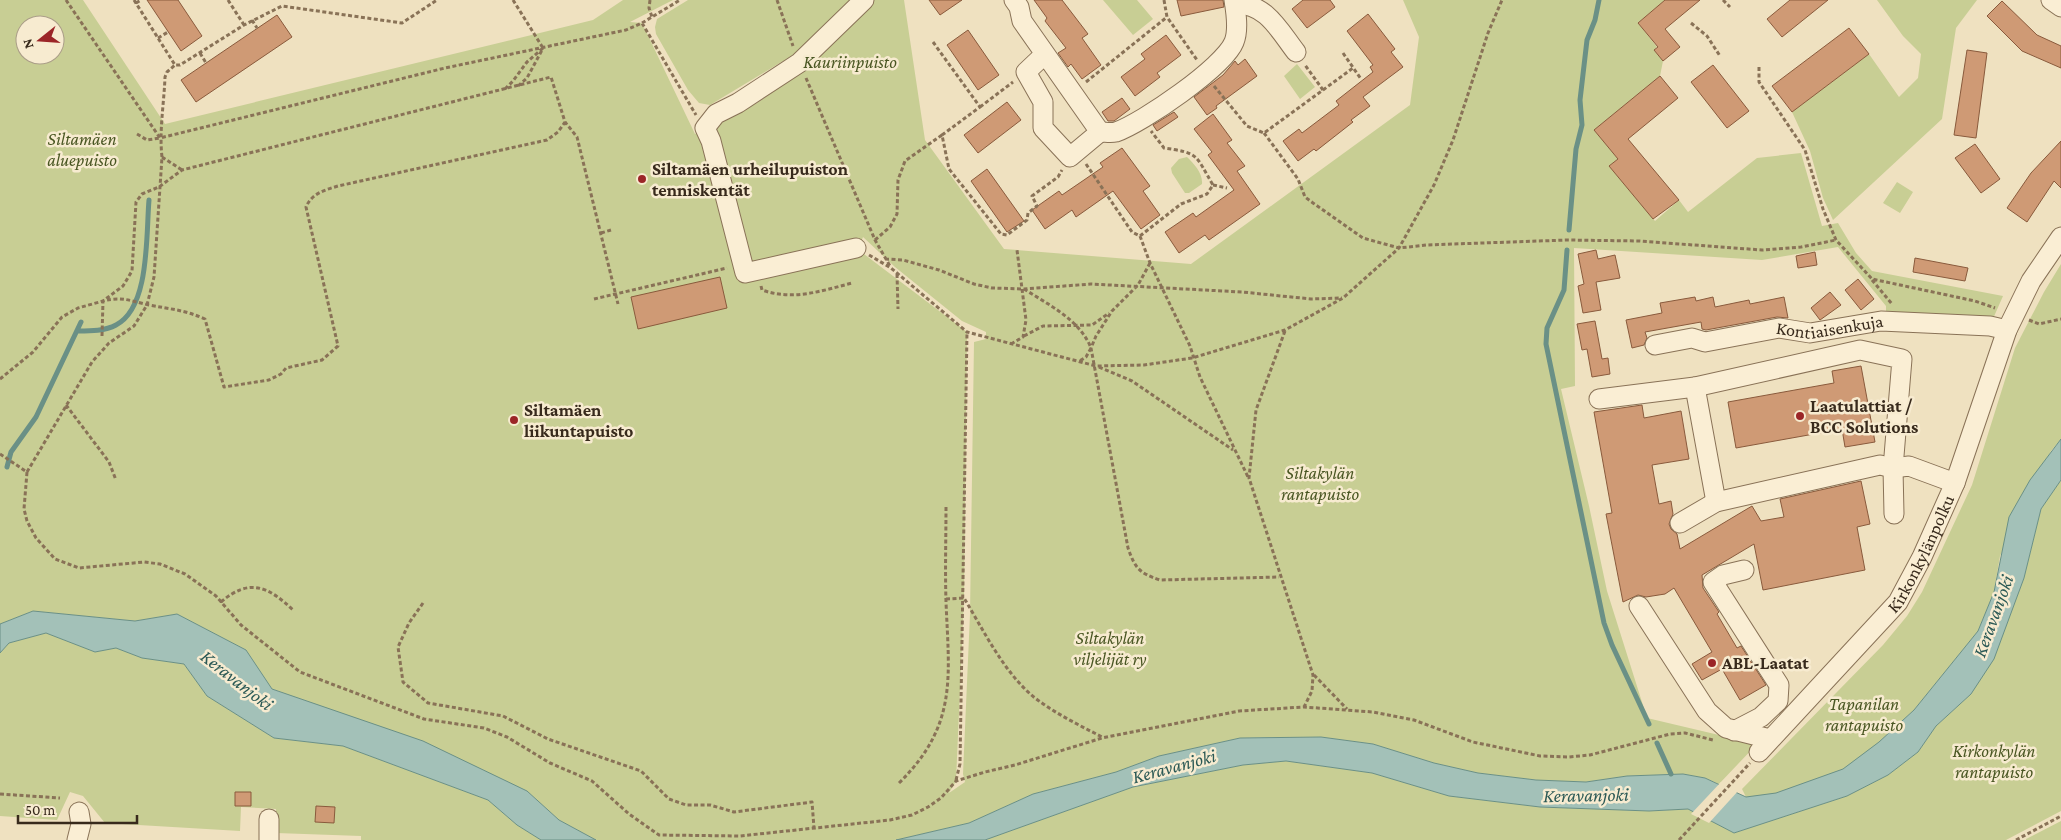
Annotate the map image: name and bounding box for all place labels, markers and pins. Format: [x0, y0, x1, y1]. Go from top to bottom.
place label: Siltamäen urheilupuiston tenniskentät [652, 159, 849, 200]
marker: Siltamäen urheilupuiston tenniskentät [636, 173, 648, 185]
place label: Laatulattiat / BCC Solutions [1810, 396, 1918, 437]
place label: Siltamäen liikuntapuisto [524, 400, 633, 441]
marker: Laatulattiat / BCC Solutions [1794, 410, 1806, 422]
marker: Siltamäen liikuntapuisto [508, 414, 520, 426]
place label: ABL-Laatat [1721, 653, 1809, 673]
marker: ABL-Laatat [1706, 657, 1718, 669]

